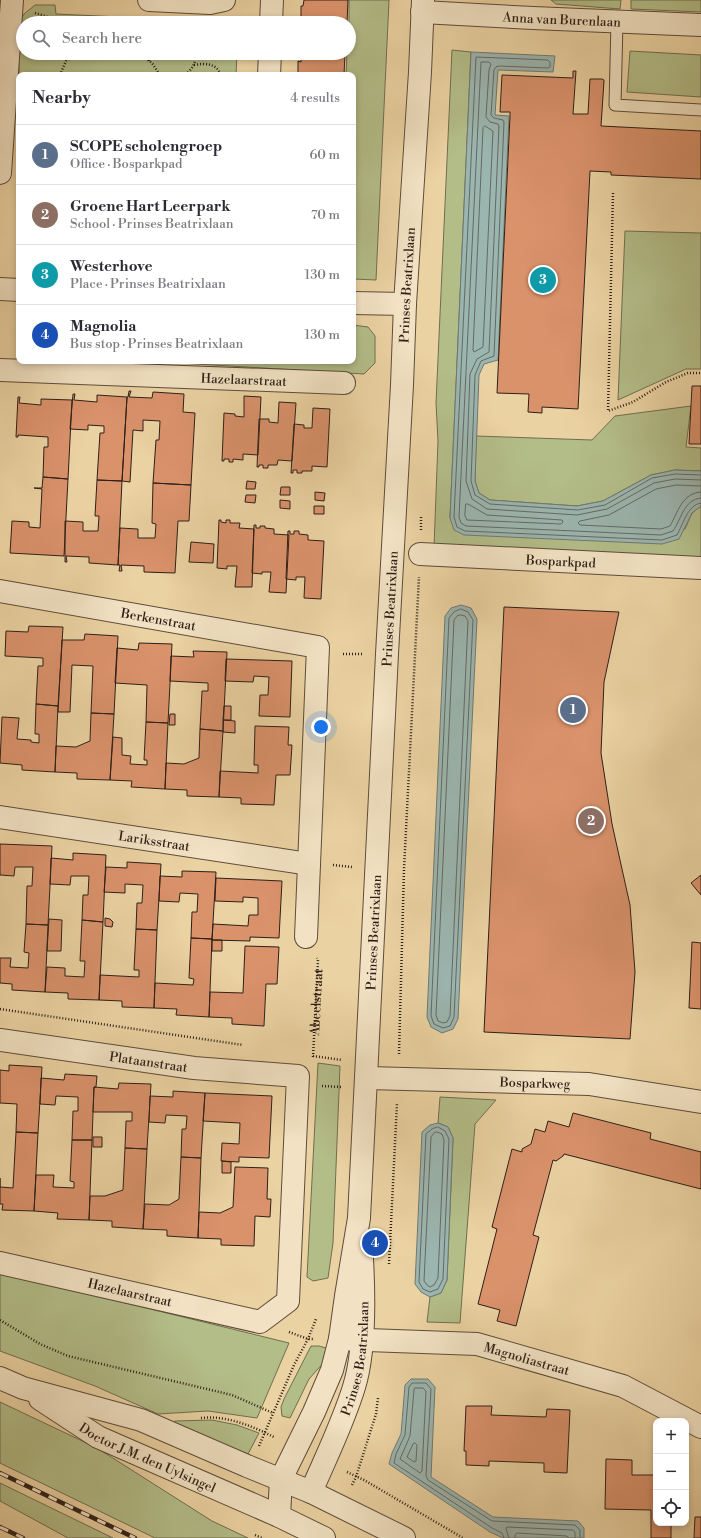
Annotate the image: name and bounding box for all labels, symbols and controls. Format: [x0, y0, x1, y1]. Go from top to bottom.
street label: Anna van Burenlaan [501, 9, 621, 31]
search box [16, 16, 356, 60]
icon: search [30, 27, 52, 49]
text: Search here [62, 29, 142, 48]
text: Nearby [32, 87, 91, 109]
text: 4 results [290, 90, 340, 106]
text: SCOPE scholengroep [70, 137, 222, 156]
text: 1 [42, 147, 48, 163]
text: 60 m [309, 147, 340, 163]
text: Office · Bosparkpad [70, 156, 182, 172]
text: Groene Hart Leerpark [70, 197, 230, 216]
text: 2 [41, 207, 49, 223]
text: 70 m [311, 207, 340, 223]
text: School · Prinses Beatrixlaan [70, 216, 233, 232]
street label: Prinses Beatrixlaan [397, 227, 419, 343]
text: Westerhove [70, 257, 152, 276]
pin: 3 [530, 265, 556, 295]
text: 3 [41, 267, 49, 283]
text: 130 m [305, 267, 340, 283]
text: Place · Prinses Beatrixlaan [70, 276, 226, 292]
text: Magnolia [70, 317, 136, 336]
text: 4 [41, 327, 49, 343]
text: 130 m [305, 327, 340, 343]
text: Bus stop · Prinses Beatrixlaan [70, 336, 243, 352]
street label: Hazelaarstraat [200, 371, 288, 390]
street label: Prinses Beatrixlaan [379, 550, 402, 667]
street label: Bosparkpad [524, 552, 597, 572]
street label: Berkenstraat [119, 605, 198, 634]
pin: 1 [560, 695, 586, 725]
your location [311, 717, 331, 737]
pin: 2 [578, 806, 604, 836]
street label: Lariksstraat [117, 828, 191, 855]
street label: Prinses Beatrixlaan [363, 874, 385, 991]
street label: Abeelstraat [307, 968, 327, 1037]
street label: Plataanstraat [108, 1049, 189, 1076]
street label: Bosparkweg [498, 1075, 571, 1092]
pin: 4 [362, 1228, 388, 1258]
street label: Hazelaarstraat [86, 1275, 174, 1311]
street label: Prinses Beatrixlaan [338, 1301, 372, 1418]
street label: Magnoliastraat [482, 1339, 572, 1379]
map controls [653, 1418, 689, 1526]
button: + [653, 1418, 689, 1454]
street label: Doctor J.M. den Uylsingel [76, 1420, 218, 1497]
button: − [653, 1454, 689, 1490]
button: locate [653, 1490, 689, 1526]

